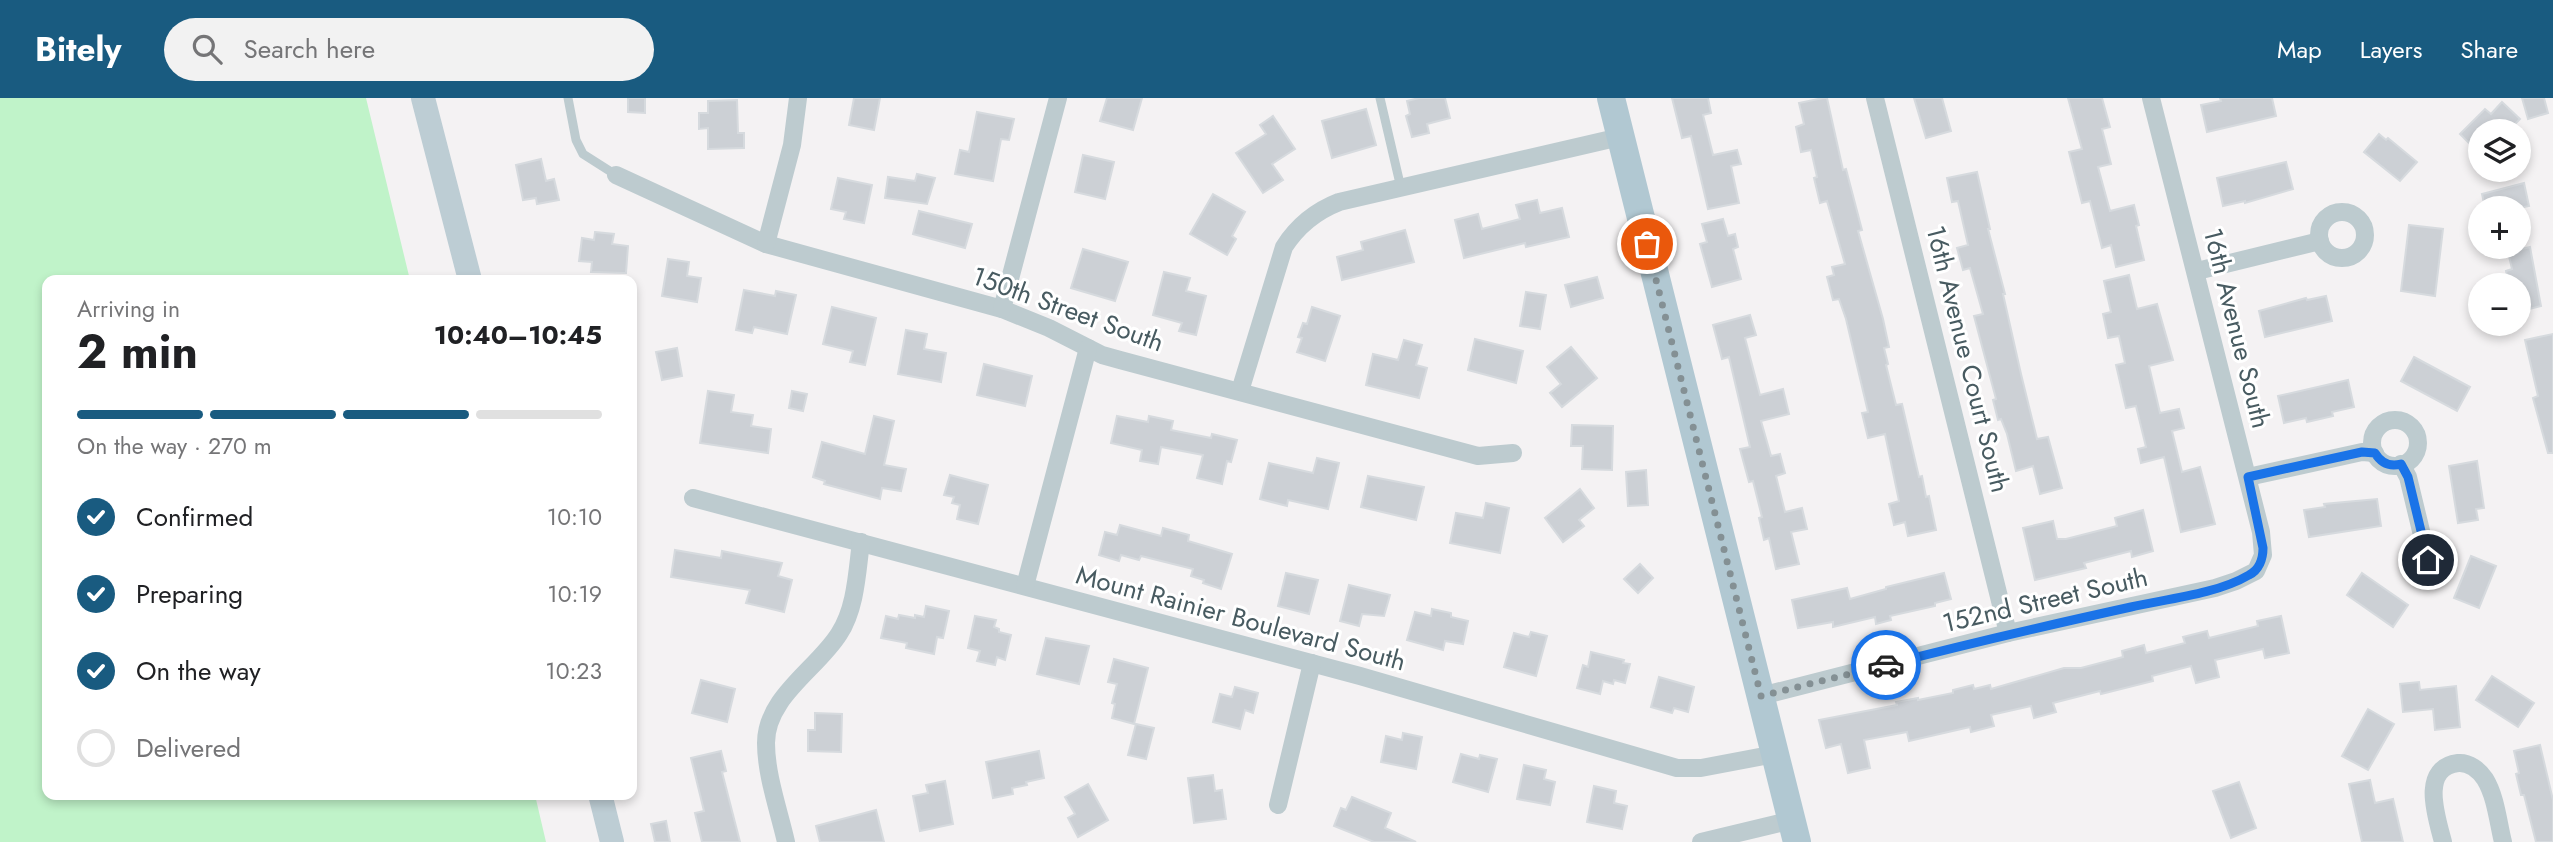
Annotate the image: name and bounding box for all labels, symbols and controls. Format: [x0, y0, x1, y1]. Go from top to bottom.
search box [164, 18, 654, 81]
text: Bitely [35, 26, 122, 73]
icon: search [188, 30, 226, 68]
text: Search here [244, 30, 375, 68]
text: Map [2277, 32, 2322, 67]
text: Layers [2360, 32, 2422, 67]
text: Share [2460, 32, 2518, 67]
map controls [2468, 119, 2531, 336]
button: layers [2468, 119, 2531, 182]
button: + [2468, 196, 2531, 259]
pin [1617, 214, 1677, 274]
street label: 16th Avenue Court South [1916, 222, 2020, 496]
street label: 16th Avenue South [2194, 224, 2280, 432]
icon: bag [1628, 225, 1666, 263]
street label: 150th Street South [967, 257, 1169, 361]
button: − [2468, 273, 2531, 336]
text: Arriving in [77, 292, 180, 326]
text: 10:40–10:45 [434, 316, 602, 354]
text: 2 min [77, 319, 198, 385]
text: On the way · 270 m [77, 429, 272, 463]
icon: check [77, 498, 115, 536]
text: Confirmed [136, 498, 253, 536]
text: 10:10 [547, 500, 602, 534]
pin [2398, 530, 2458, 590]
icon: home [2409, 541, 2447, 579]
street label: Mount Rainier Boulevard South [1072, 556, 1410, 680]
street label: 152nd Street South [1939, 558, 2151, 642]
icon: check [77, 575, 115, 613]
text: Preparing [136, 575, 243, 613]
text: 10:19 [547, 577, 602, 611]
courier [1851, 630, 1921, 700]
icon: car [1867, 646, 1905, 684]
icon: check [77, 652, 115, 690]
text: On the way [136, 652, 261, 690]
text: 10:23 [545, 654, 602, 688]
text: Delivered [136, 729, 241, 767]

